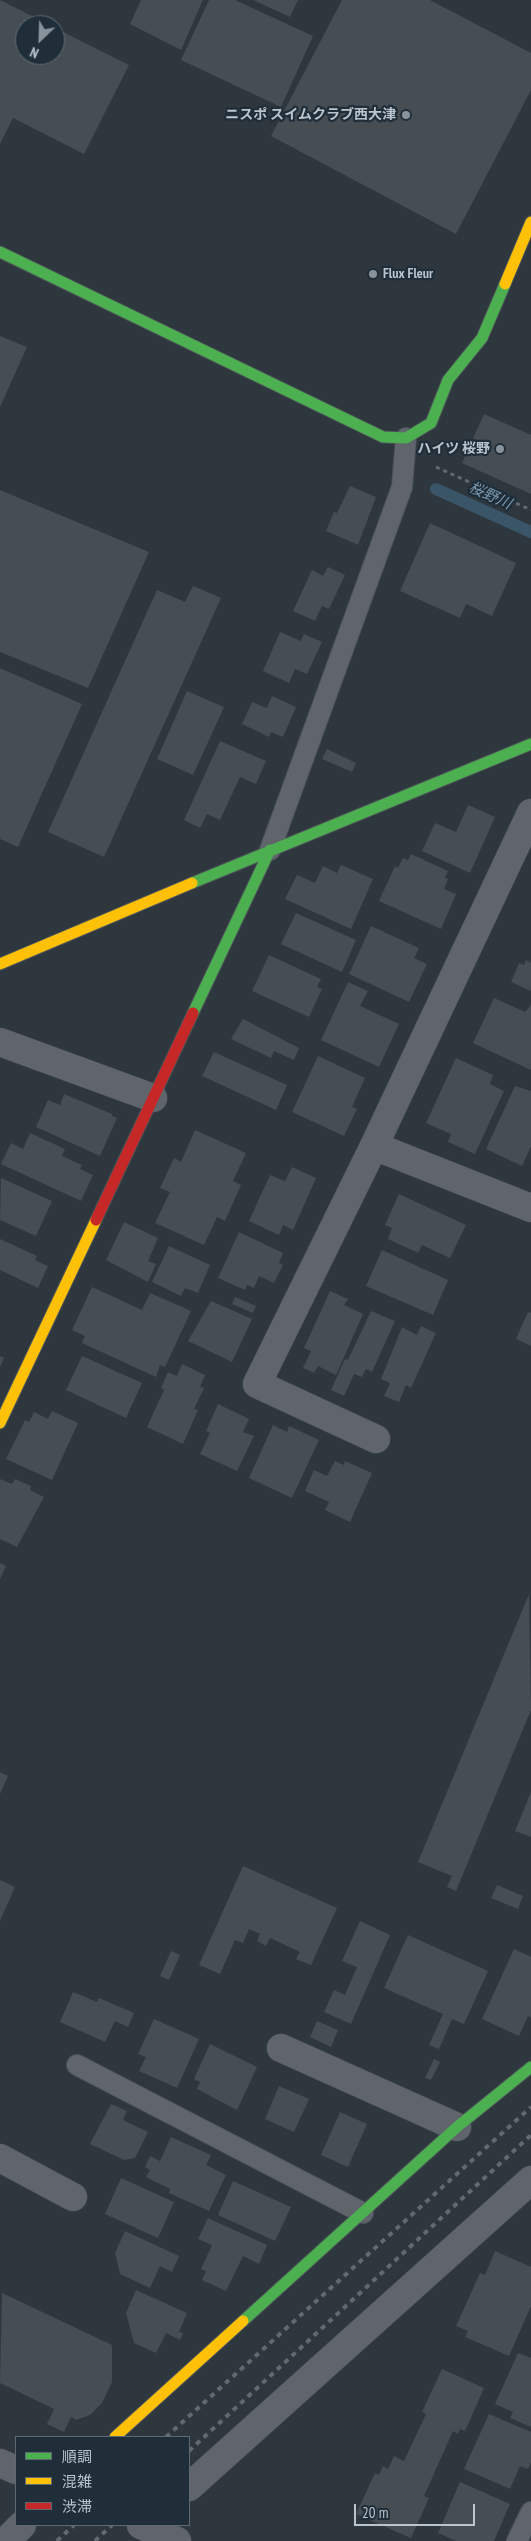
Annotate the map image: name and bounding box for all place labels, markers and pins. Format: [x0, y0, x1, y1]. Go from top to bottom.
place label: ニスポ スイムクラブ西大津 [225, 107, 396, 123]
marker: ニスポ スイムクラブ西大津 [400, 109, 412, 121]
place label: Flux Fleur [383, 266, 433, 282]
marker: Flux Fleur [367, 268, 379, 280]
place label: ハイツ 桜野 [417, 441, 490, 457]
marker: ハイツ 桜野 [494, 443, 506, 455]

